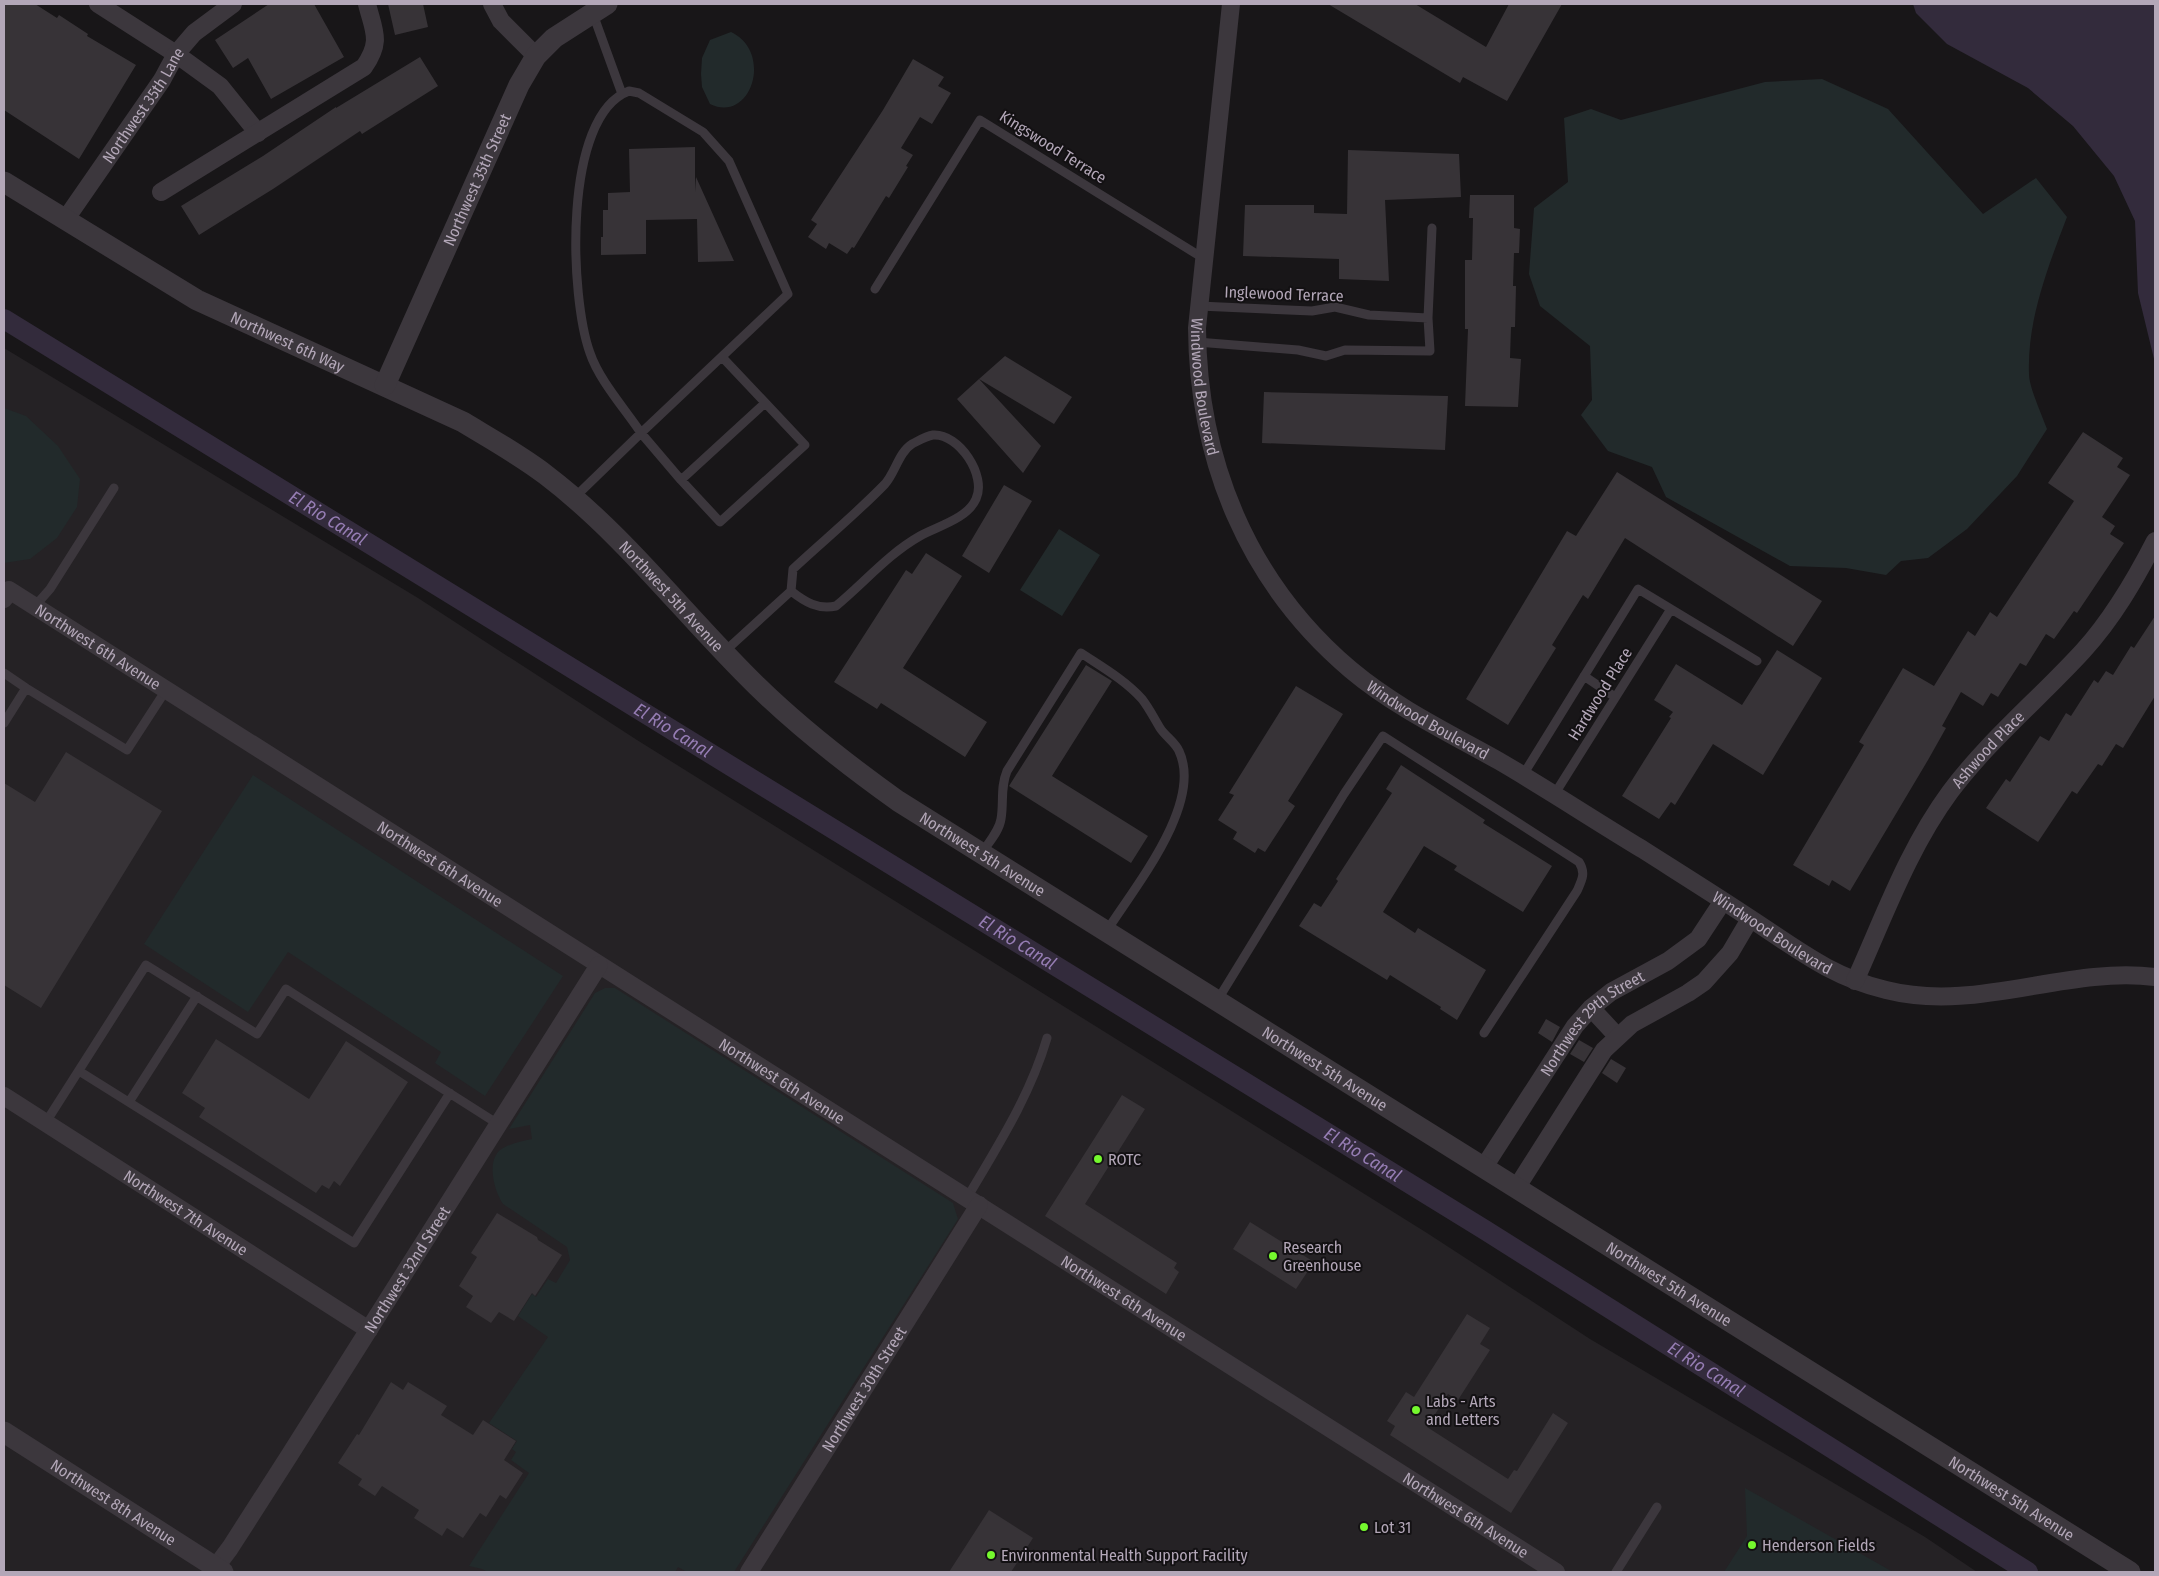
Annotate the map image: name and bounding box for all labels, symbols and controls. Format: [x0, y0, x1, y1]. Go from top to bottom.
street label: Northwest 35th Lane [98, 43, 188, 167]
street label: Kingswood Terrace [996, 107, 1110, 187]
street label: Northwest 35th Street [439, 110, 515, 249]
street label: Inglewood Terrace [1224, 282, 1344, 306]
street label: Northwest 6th Way [228, 307, 348, 376]
street label: Windwood Boulevard [1187, 317, 1223, 458]
water label: El Rio Canal [285, 486, 371, 550]
street label: Northwest 5th Avenue [615, 537, 728, 656]
street label: Northwest 6th Avenue [32, 600, 165, 694]
street label: Hardwood Place [1564, 644, 1636, 744]
street label: Windwood Boulevard [1363, 676, 1492, 763]
water label: El Rio Canal [630, 698, 716, 763]
street label: Ashwood Place [1947, 707, 2028, 792]
street label: Northwest 5th Avenue [916, 808, 1049, 900]
street label: Northwest 6th Avenue [374, 817, 507, 911]
street label: Windwood Boulevard [1709, 887, 1835, 978]
water label: El Rio Canal [975, 910, 1061, 975]
street label: Northwest 29th Street [1536, 966, 1648, 1079]
street label: Northwest 5th Avenue [1259, 1022, 1391, 1115]
street label: Northwest 6th Avenue [716, 1034, 849, 1128]
water label: El Rio Canal [1320, 1123, 1406, 1187]
place label: ROTC [1108, 1150, 1141, 1169]
marker: ROTC [1092, 1153, 1104, 1165]
street label: Northwest 7th Avenue [120, 1166, 252, 1259]
street label: Northwest 32nd Street [360, 1202, 454, 1336]
street label: Northwest 5th Avenue [1603, 1237, 1736, 1330]
place label: Research Greenhouse [1283, 1238, 1362, 1275]
marker: Research Greenhouse [1267, 1250, 1279, 1262]
street label: Northwest 6th Avenue [1058, 1251, 1190, 1345]
street label: Northwest 30th Street [817, 1322, 910, 1455]
water label: El Rio Canal [1663, 1337, 1749, 1402]
place label: Labs - Arts and Letters [1426, 1392, 1500, 1429]
marker: Labs - Arts and Letters [1410, 1404, 1422, 1416]
street label: Northwest 5th Avenue [1945, 1452, 2078, 1544]
street label: Northwest 8th Avenue [47, 1455, 180, 1549]
street label: Northwest 6th Avenue [1400, 1468, 1532, 1562]
place label: Lot 31 [1374, 1518, 1411, 1537]
marker: Lot 31 [1358, 1521, 1370, 1533]
place label: Henderson Fields [1762, 1536, 1875, 1555]
marker: Henderson Fields [1746, 1539, 1758, 1551]
place label: Environmental Health Support Facility [1001, 1546, 1249, 1565]
marker: Environmental Health Support Facility [985, 1549, 997, 1561]

